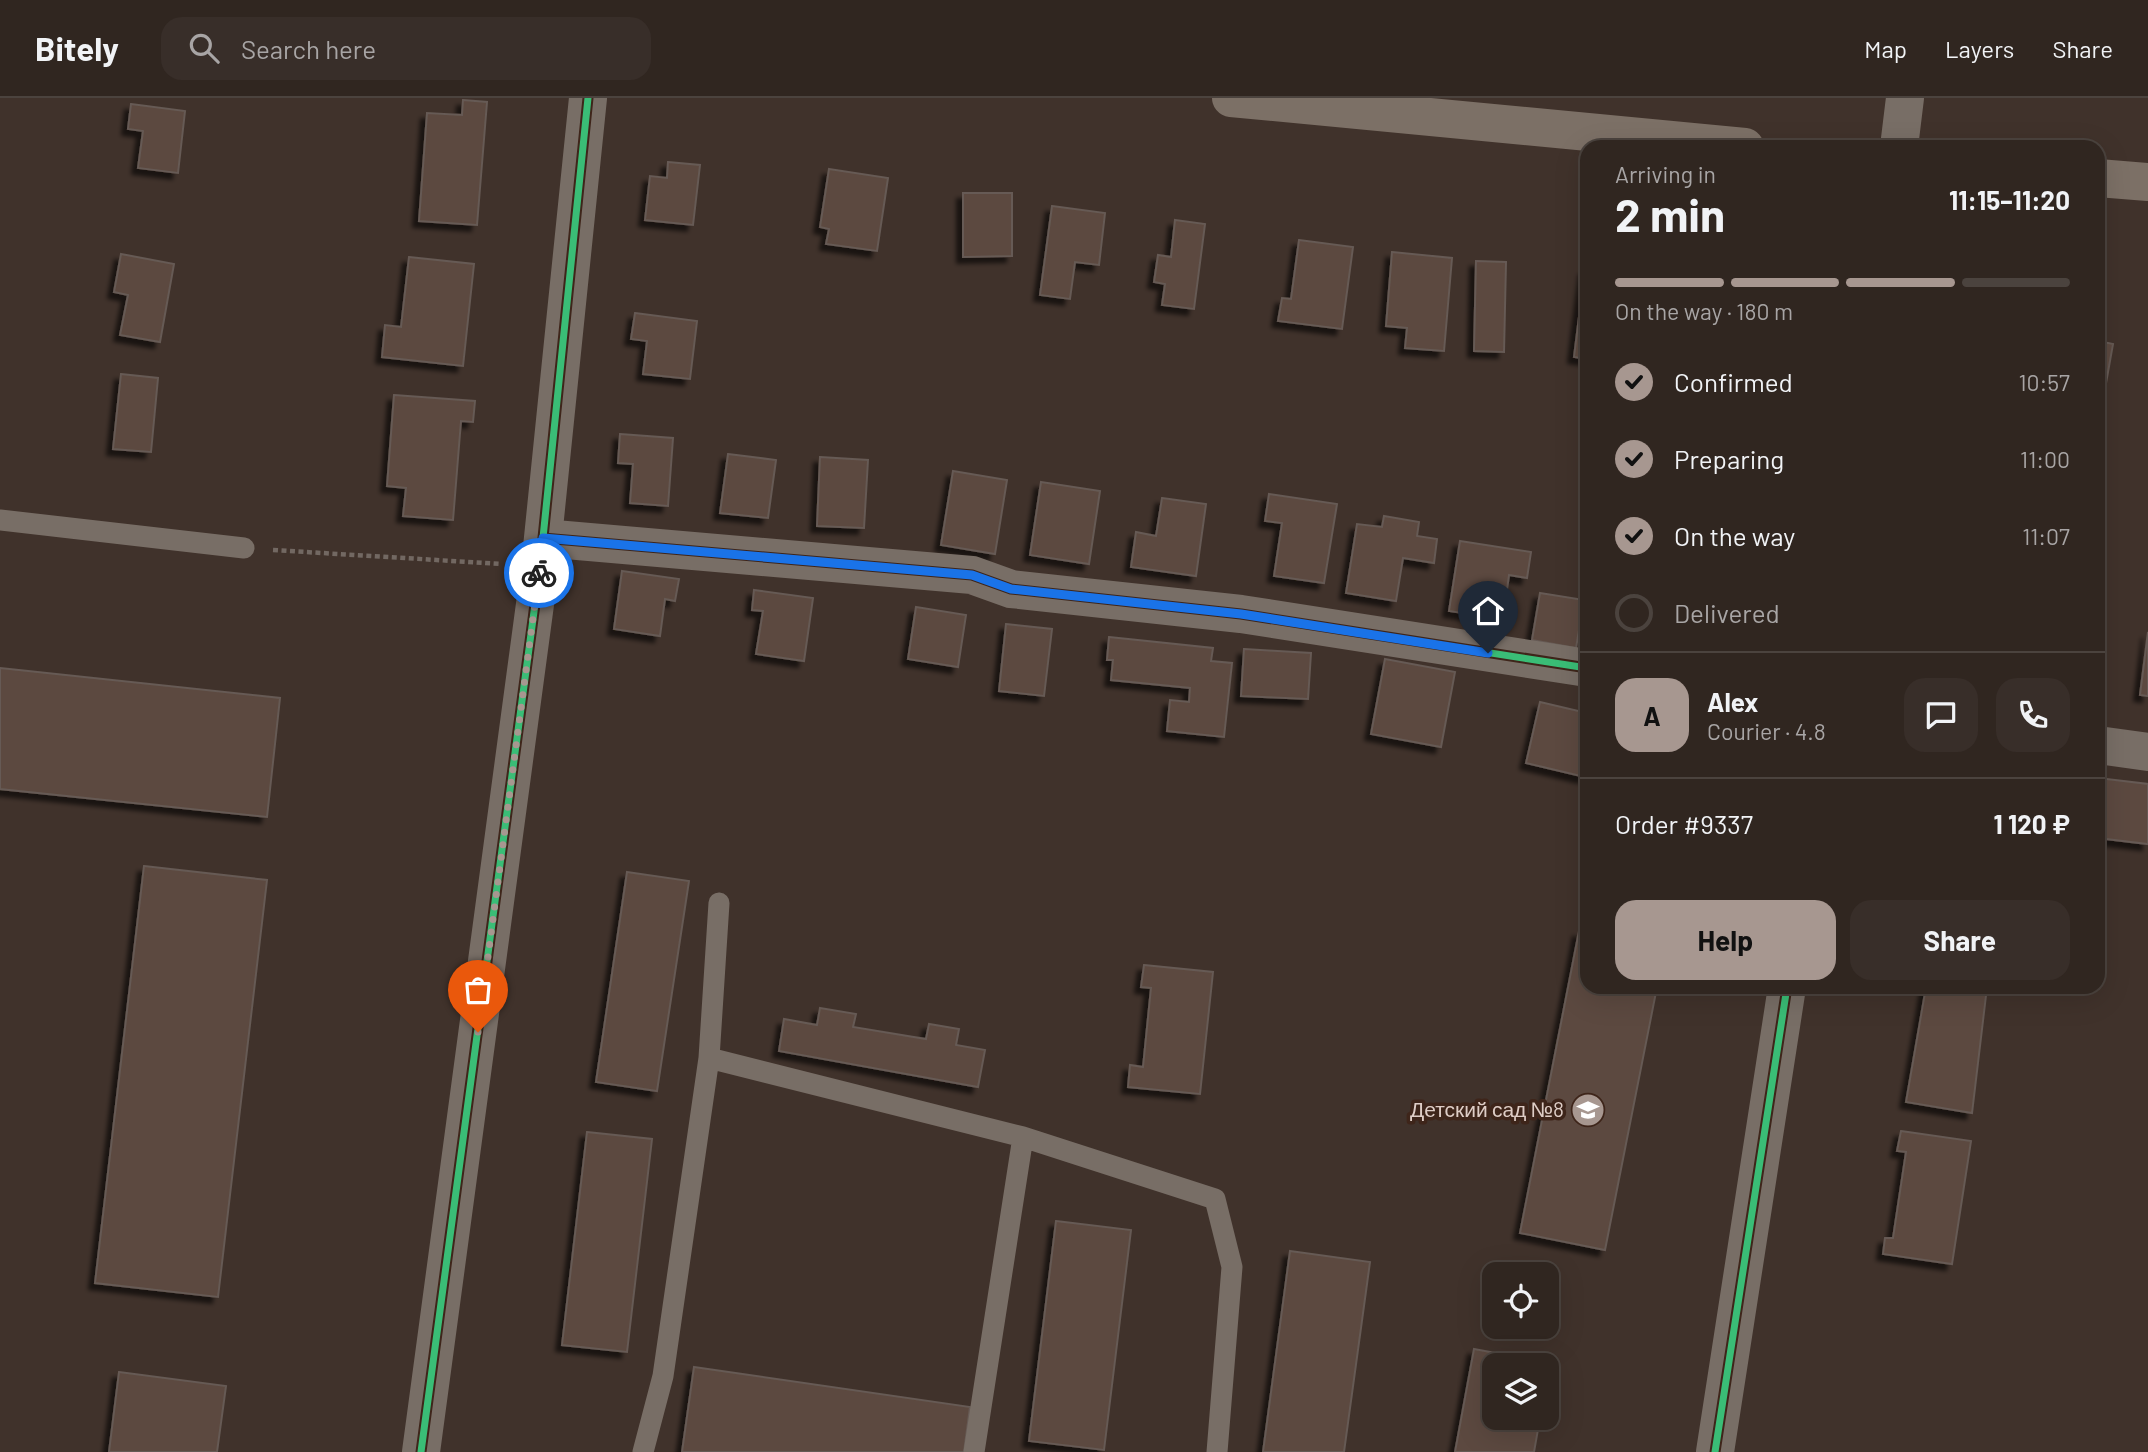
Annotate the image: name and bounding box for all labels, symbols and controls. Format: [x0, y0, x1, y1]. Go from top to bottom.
search box [161, 17, 651, 80]
text: Bitely [35, 28, 119, 68]
icon: search [185, 29, 223, 67]
text: Search here [241, 33, 376, 64]
text: Map [1864, 34, 1907, 63]
text: Layers [1945, 34, 2014, 63]
text: Share [2052, 34, 2113, 63]
text: Arriving in [1615, 160, 1716, 188]
text: 11:15–11:20 [1949, 184, 2070, 215]
text: 2 min [1615, 186, 1725, 241]
text: On the way · 180 m [1615, 297, 1793, 325]
icon: check [1615, 363, 1653, 401]
text: Confirmed [1674, 366, 1793, 397]
text: 10:57 [2018, 368, 2070, 396]
icon: check [1615, 440, 1653, 478]
text: Preparing [1674, 443, 1784, 474]
text: 11:00 [2020, 445, 2070, 473]
icon: check [1615, 517, 1653, 555]
text: On the way [1674, 520, 1795, 551]
text: 11:07 [2022, 522, 2070, 550]
courier [504, 538, 574, 608]
icon: bike [520, 554, 558, 592]
pin [1458, 581, 1518, 653]
icon: home [1469, 592, 1507, 630]
text: Delivered [1674, 597, 1780, 628]
button: chat [1904, 678, 1978, 752]
button: phone [1996, 678, 2070, 752]
text: Alex [1707, 686, 1758, 717]
text: A [1643, 700, 1661, 731]
text: Courier · 4.8 [1707, 717, 1826, 745]
text: Order #9337 [1615, 808, 1753, 839]
text: 1 120 ₽ [1994, 808, 2070, 839]
button: Help [1615, 900, 1836, 980]
button: Share [1850, 900, 2070, 980]
pin [448, 960, 508, 1032]
icon: bag [459, 971, 497, 1009]
school or university icon: Детский сад №8 [1569, 1091, 1607, 1129]
place label: Детский сад №8 [1410, 1096, 1564, 1121]
map controls [1482, 1262, 1559, 1430]
button: locate [1482, 1262, 1559, 1339]
button: layers [1482, 1353, 1559, 1430]

